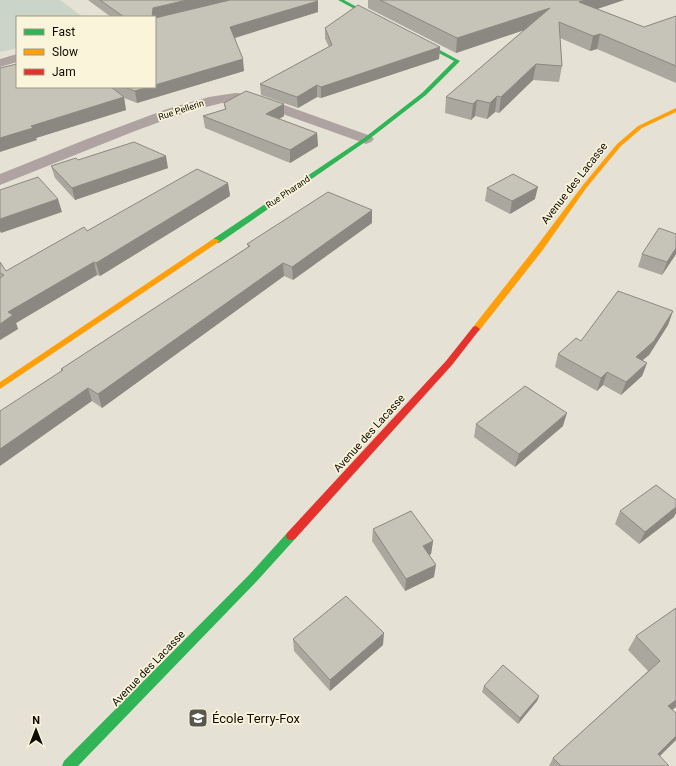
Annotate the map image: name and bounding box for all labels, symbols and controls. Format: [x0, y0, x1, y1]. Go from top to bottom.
legend [16, 16, 156, 88]
text: Fast [52, 25, 75, 39]
text: Slow [52, 45, 78, 59]
text: Jam [52, 65, 76, 79]
street label: Rue Pellerin [157, 98, 205, 122]
street label: Avenue des Lacasse [538, 140, 610, 227]
street label: Rue Pharand [264, 174, 312, 210]
street label: Avenue des Lacasse [331, 392, 408, 475]
street label: Avenue des Lacasse [109, 628, 188, 709]
school or university icon: École Terry-Fox [187, 707, 209, 729]
north arrow [16, 710, 56, 750]
place label: École Terry-Fox [212, 711, 301, 726]
text: N [32, 714, 40, 727]

